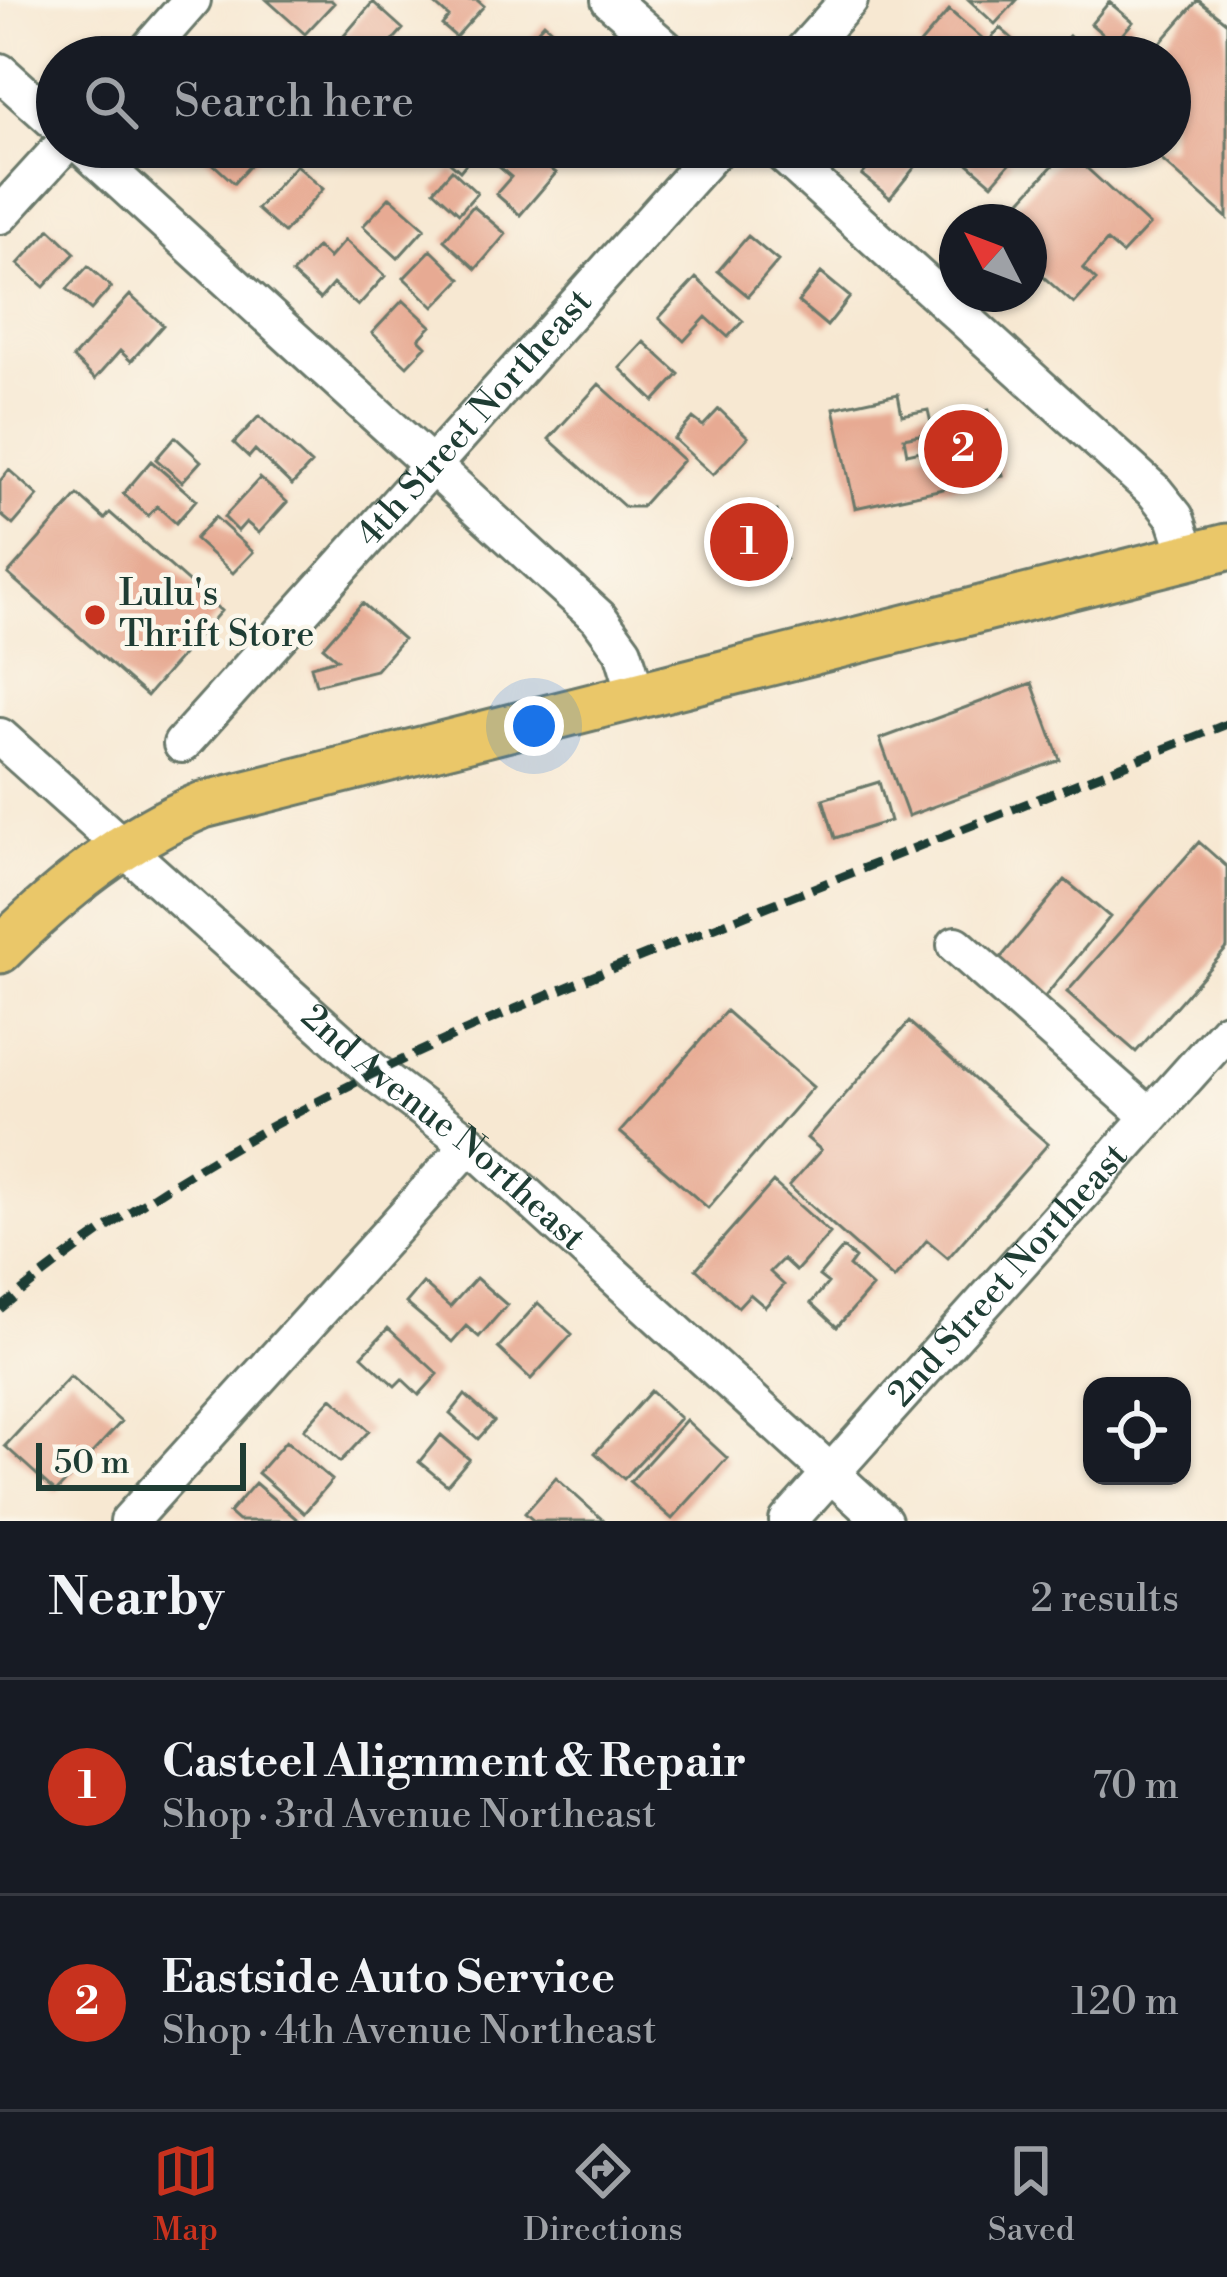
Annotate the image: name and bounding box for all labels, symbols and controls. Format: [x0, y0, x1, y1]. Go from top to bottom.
search box [36, 36, 1191, 168]
icon: search [78, 69, 144, 135]
text: Search here [174, 74, 414, 131]
north arrow [939, 204, 1047, 312]
street label: 4th Street Northeast [347, 279, 602, 557]
pin: 2 [924, 404, 1002, 494]
pin: 1 [710, 497, 788, 587]
place label: Lulu's Thrift Store [119, 572, 314, 658]
marker: Lulu's Thrift Store [82, 602, 108, 628]
your location [504, 696, 564, 756]
street label: 2nd Avenue Northeast [292, 995, 595, 1261]
street label: 2nd Street Northeast [879, 1134, 1138, 1416]
map controls [1083, 1377, 1191, 1485]
button: locate [1083, 1377, 1191, 1485]
scale bar [36, 1437, 246, 1490]
text: 50 m [54, 1443, 130, 1484]
text: Nearby [48, 1567, 224, 1631]
text: 2 results [1031, 1575, 1179, 1624]
text: Casteel Alignment & Repair [162, 1734, 746, 1791]
text: 1 [78, 1762, 96, 1811]
text: 70 m [1092, 1762, 1179, 1811]
text: Shop · 3rd Avenue Northeast [162, 1791, 656, 1840]
text: Eastside Auto Service [162, 1950, 615, 2007]
text: 2 [75, 1978, 99, 2027]
text: 120 m [1071, 1978, 1179, 2027]
text: Shop · 4th Avenue Northeast [162, 2007, 657, 2056]
tab: Map [153, 2138, 219, 2251]
tab: Directions [524, 2138, 683, 2251]
tab: Saved [988, 2138, 1074, 2251]

